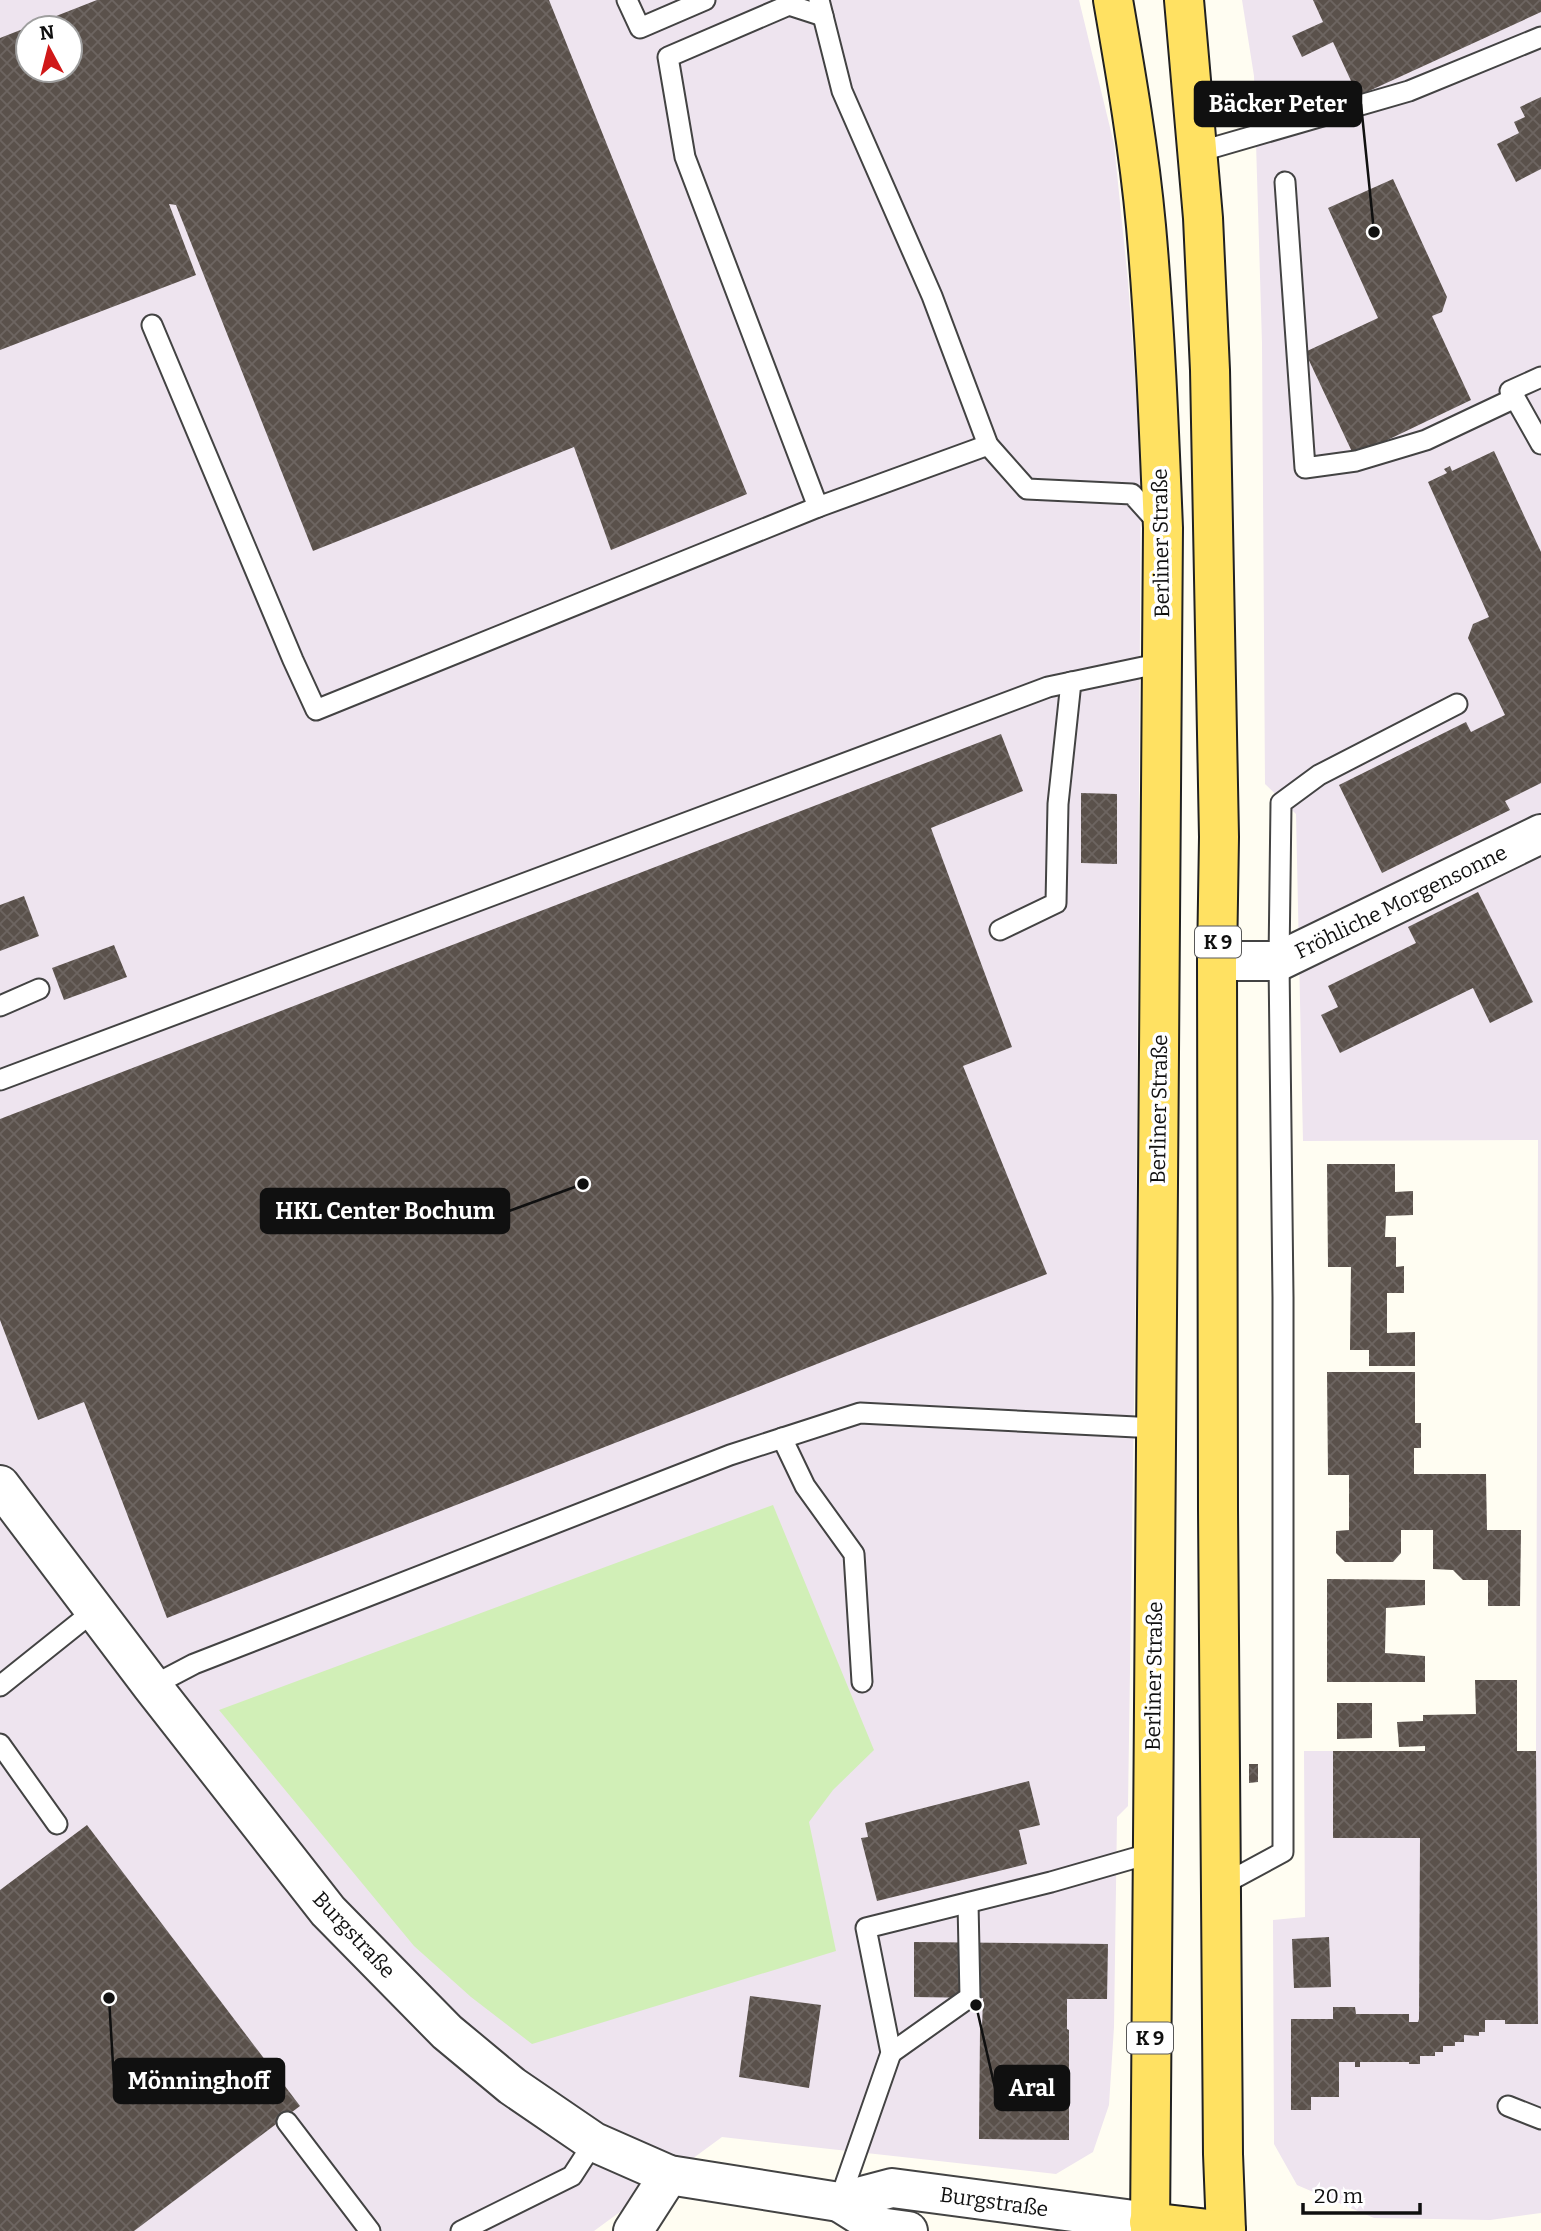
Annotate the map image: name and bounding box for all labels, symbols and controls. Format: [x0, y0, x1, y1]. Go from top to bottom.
north arrow [14, 14, 84, 84]
text: N [38, 20, 56, 45]
callout: Bäcker Peter [1195, 82, 1361, 126]
text: Bäcker Peter [1209, 90, 1347, 118]
street label: Berliner Straße [1147, 468, 1175, 618]
street label: Fröhliche Morgensonne [1291, 839, 1511, 965]
road number: K 9 [1195, 926, 1241, 958]
street label: Berliner Straße [1145, 1034, 1173, 1184]
callout: HKL Center Bochum [261, 1189, 509, 1233]
text: HKL Center Bochum [275, 1197, 495, 1225]
street label: Berliner Straße [1140, 1601, 1168, 1751]
street label: Burgstraße [307, 1886, 401, 1984]
road number: K 9 [1127, 2022, 1173, 2054]
callout: Mönninghoff [114, 2059, 284, 2103]
callout: Aral [995, 2066, 1069, 2110]
text: Mönninghoff [128, 2067, 272, 2095]
text: Aral [1009, 2074, 1055, 2102]
scale bar [1303, 2172, 1420, 2216]
street label: Burgstraße [938, 2182, 1050, 2222]
text: 20 m [1314, 2183, 1363, 2209]

